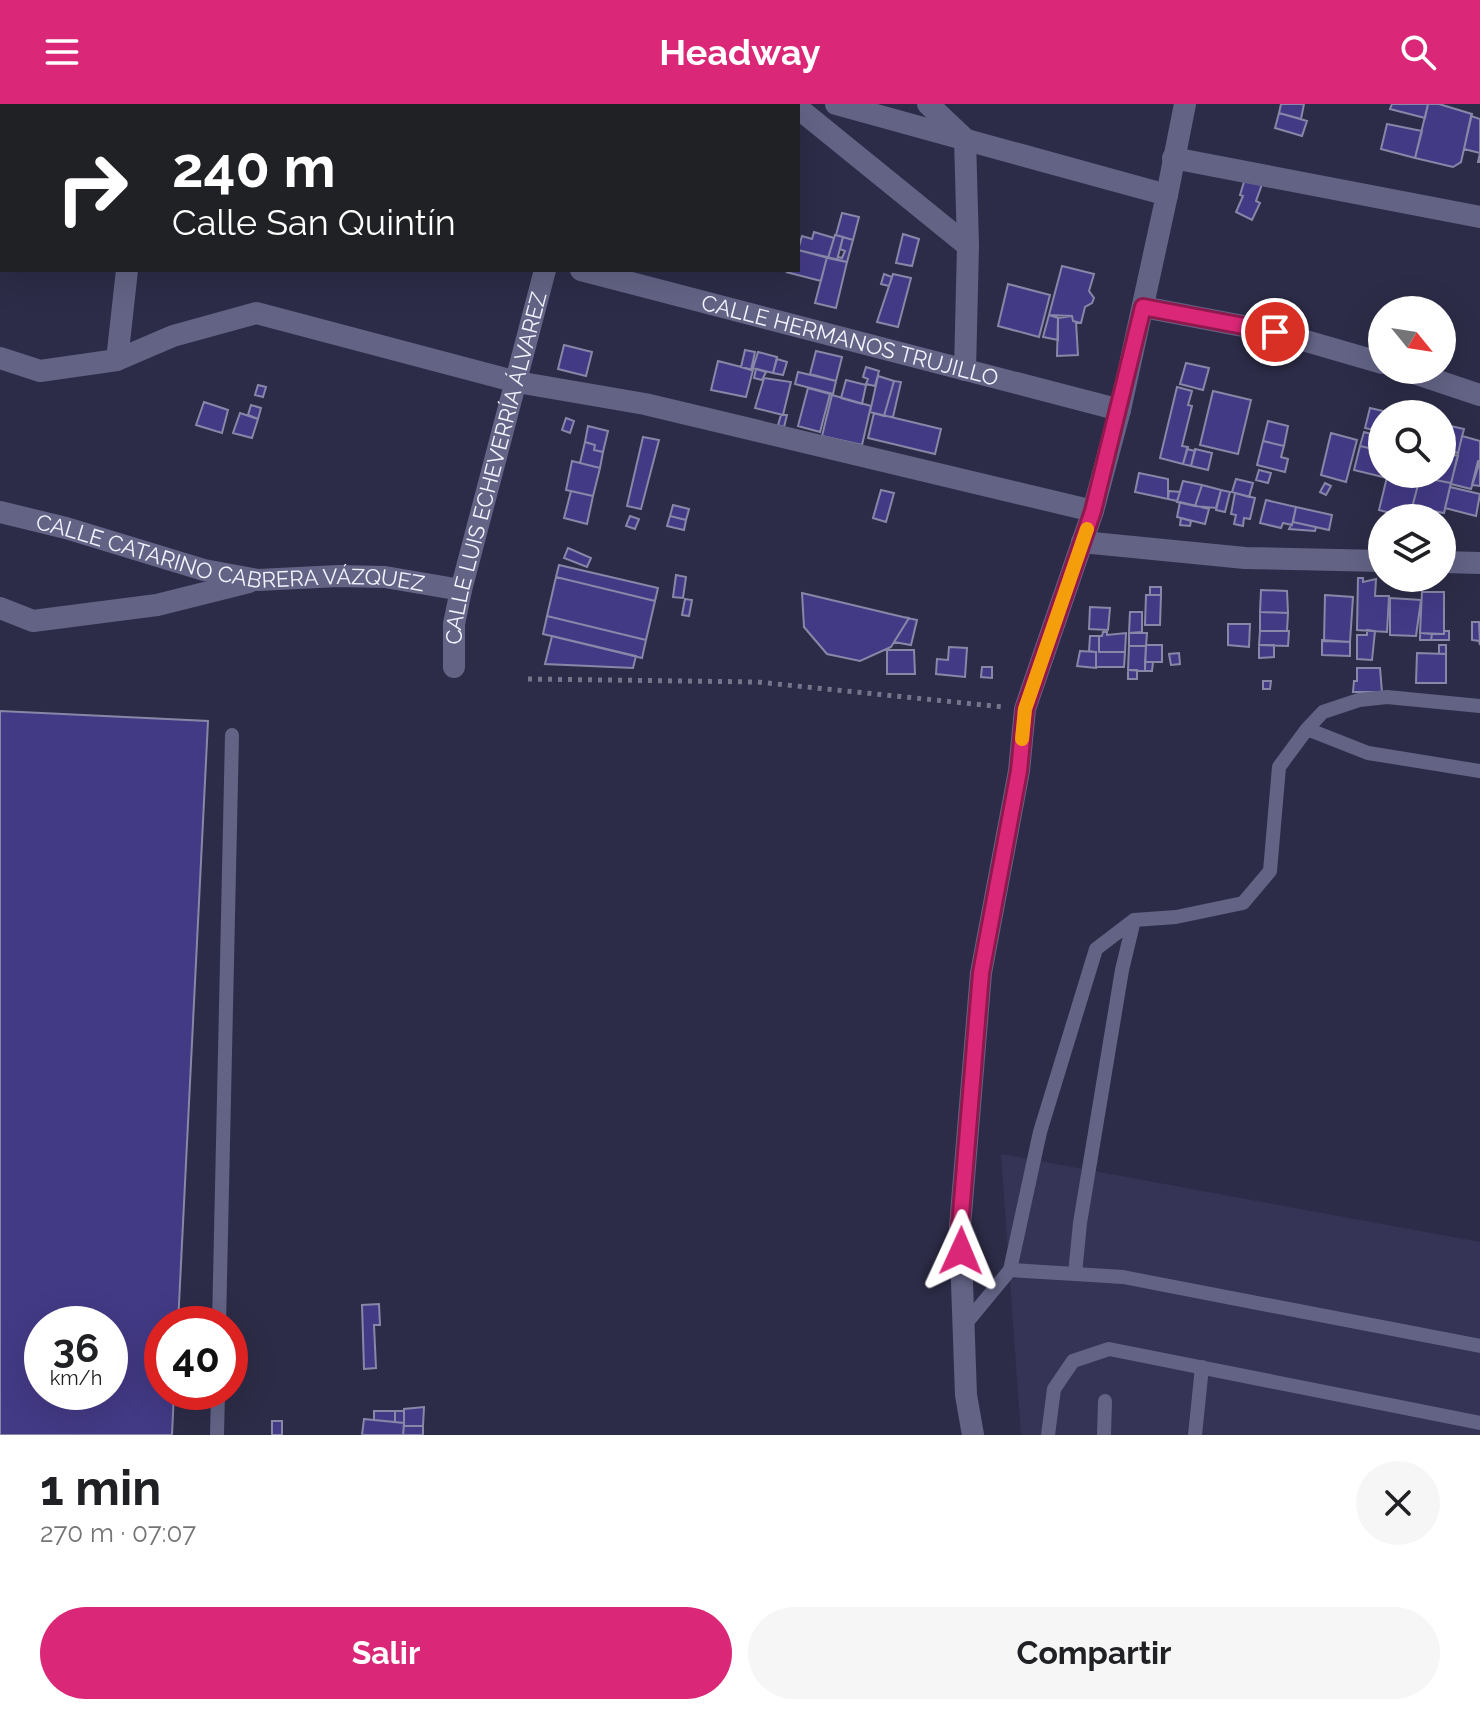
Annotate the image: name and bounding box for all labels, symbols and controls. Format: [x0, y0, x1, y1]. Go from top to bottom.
icon: menu [40, 30, 84, 74]
icon: search [1396, 30, 1440, 74]
text: Headway [659, 31, 821, 73]
text: 240 m [172, 134, 336, 200]
icon: right [40, 136, 144, 240]
text: Calle San Quintín [172, 201, 456, 243]
street label: CALLE LUIS ECHEVERRÍA ÁLVAREZ [440, 289, 552, 644]
street label: CALLE HERMANOS TRUJILLO [699, 289, 1001, 391]
north arrow [1368, 296, 1456, 384]
map controls [1368, 296, 1456, 592]
pin [1241, 298, 1309, 366]
icon: arrive [1253, 310, 1297, 354]
button: search [1368, 400, 1456, 488]
button: layers [1368, 504, 1456, 592]
street label: CALLE CATARINO CABRERA VÁZQUEZ [34, 508, 427, 597]
position arrow [919, 1209, 1003, 1293]
speed limit sign: 40 [144, 1306, 248, 1410]
text: 36 [53, 1324, 99, 1371]
text: km/h [50, 1366, 102, 1390]
text: 1 min [40, 1460, 161, 1516]
button: close [1356, 1461, 1440, 1545]
text: 270 m · 07:07 [40, 1518, 196, 1548]
button: Salir [40, 1607, 732, 1699]
button: Compartir [748, 1607, 1440, 1699]

